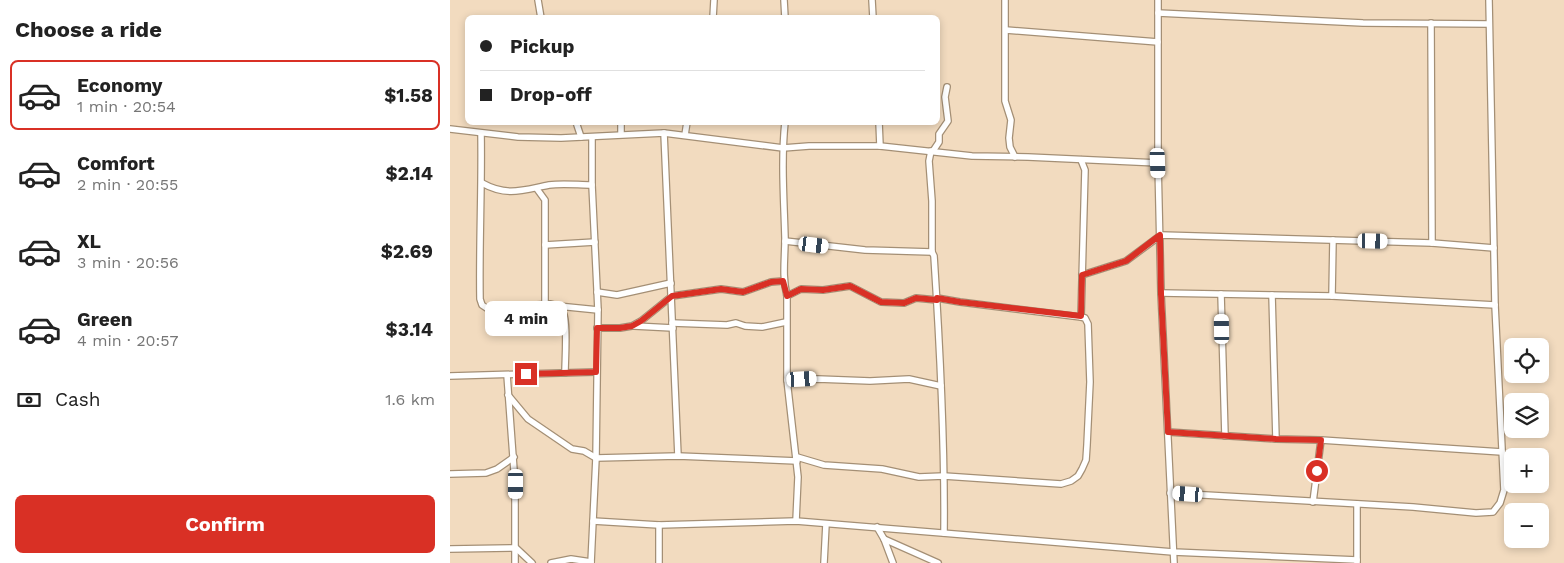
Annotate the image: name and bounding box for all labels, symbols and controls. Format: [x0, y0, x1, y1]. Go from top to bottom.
text: Choose a ride [15, 17, 162, 42]
text: Pickup [510, 35, 574, 58]
icon: car [17, 73, 62, 118]
text: Economy [77, 74, 162, 97]
text: Drop-off [510, 83, 592, 106]
text: $1.58 [384, 84, 433, 107]
text: 1 min · 20:54 [77, 97, 176, 116]
car [1149, 148, 1166, 178]
icon: car [17, 151, 62, 196]
text: Comfort [77, 152, 155, 175]
text: $2.14 [385, 162, 433, 185]
text: 2 min · 20:55 [77, 175, 178, 194]
icon: car [17, 229, 62, 274]
text: XL [77, 230, 101, 253]
car [1357, 233, 1388, 249]
car [798, 236, 829, 254]
text: $2.69 [381, 240, 433, 263]
text: 3 min · 20:56 [77, 253, 179, 272]
callout: 4 min [485, 302, 567, 336]
icon: car [17, 307, 62, 352]
text: Green [77, 308, 133, 331]
text: 4 min [504, 309, 548, 328]
car [1214, 314, 1229, 344]
text: $3.14 [386, 318, 433, 341]
text: 4 min · 20:57 [77, 331, 178, 350]
map controls [1504, 338, 1549, 548]
button: locate [1504, 338, 1549, 383]
route end [515, 363, 537, 385]
car [786, 371, 817, 387]
icon: cash [15, 386, 43, 414]
text: Cash [55, 388, 101, 411]
text: 1.6 km [385, 390, 435, 409]
button: layers [1504, 393, 1549, 438]
button: + [1504, 448, 1549, 493]
route start [1306, 460, 1328, 482]
car [508, 469, 523, 499]
car [1172, 485, 1203, 503]
button: Confirm [15, 495, 435, 553]
button: − [1504, 503, 1549, 548]

